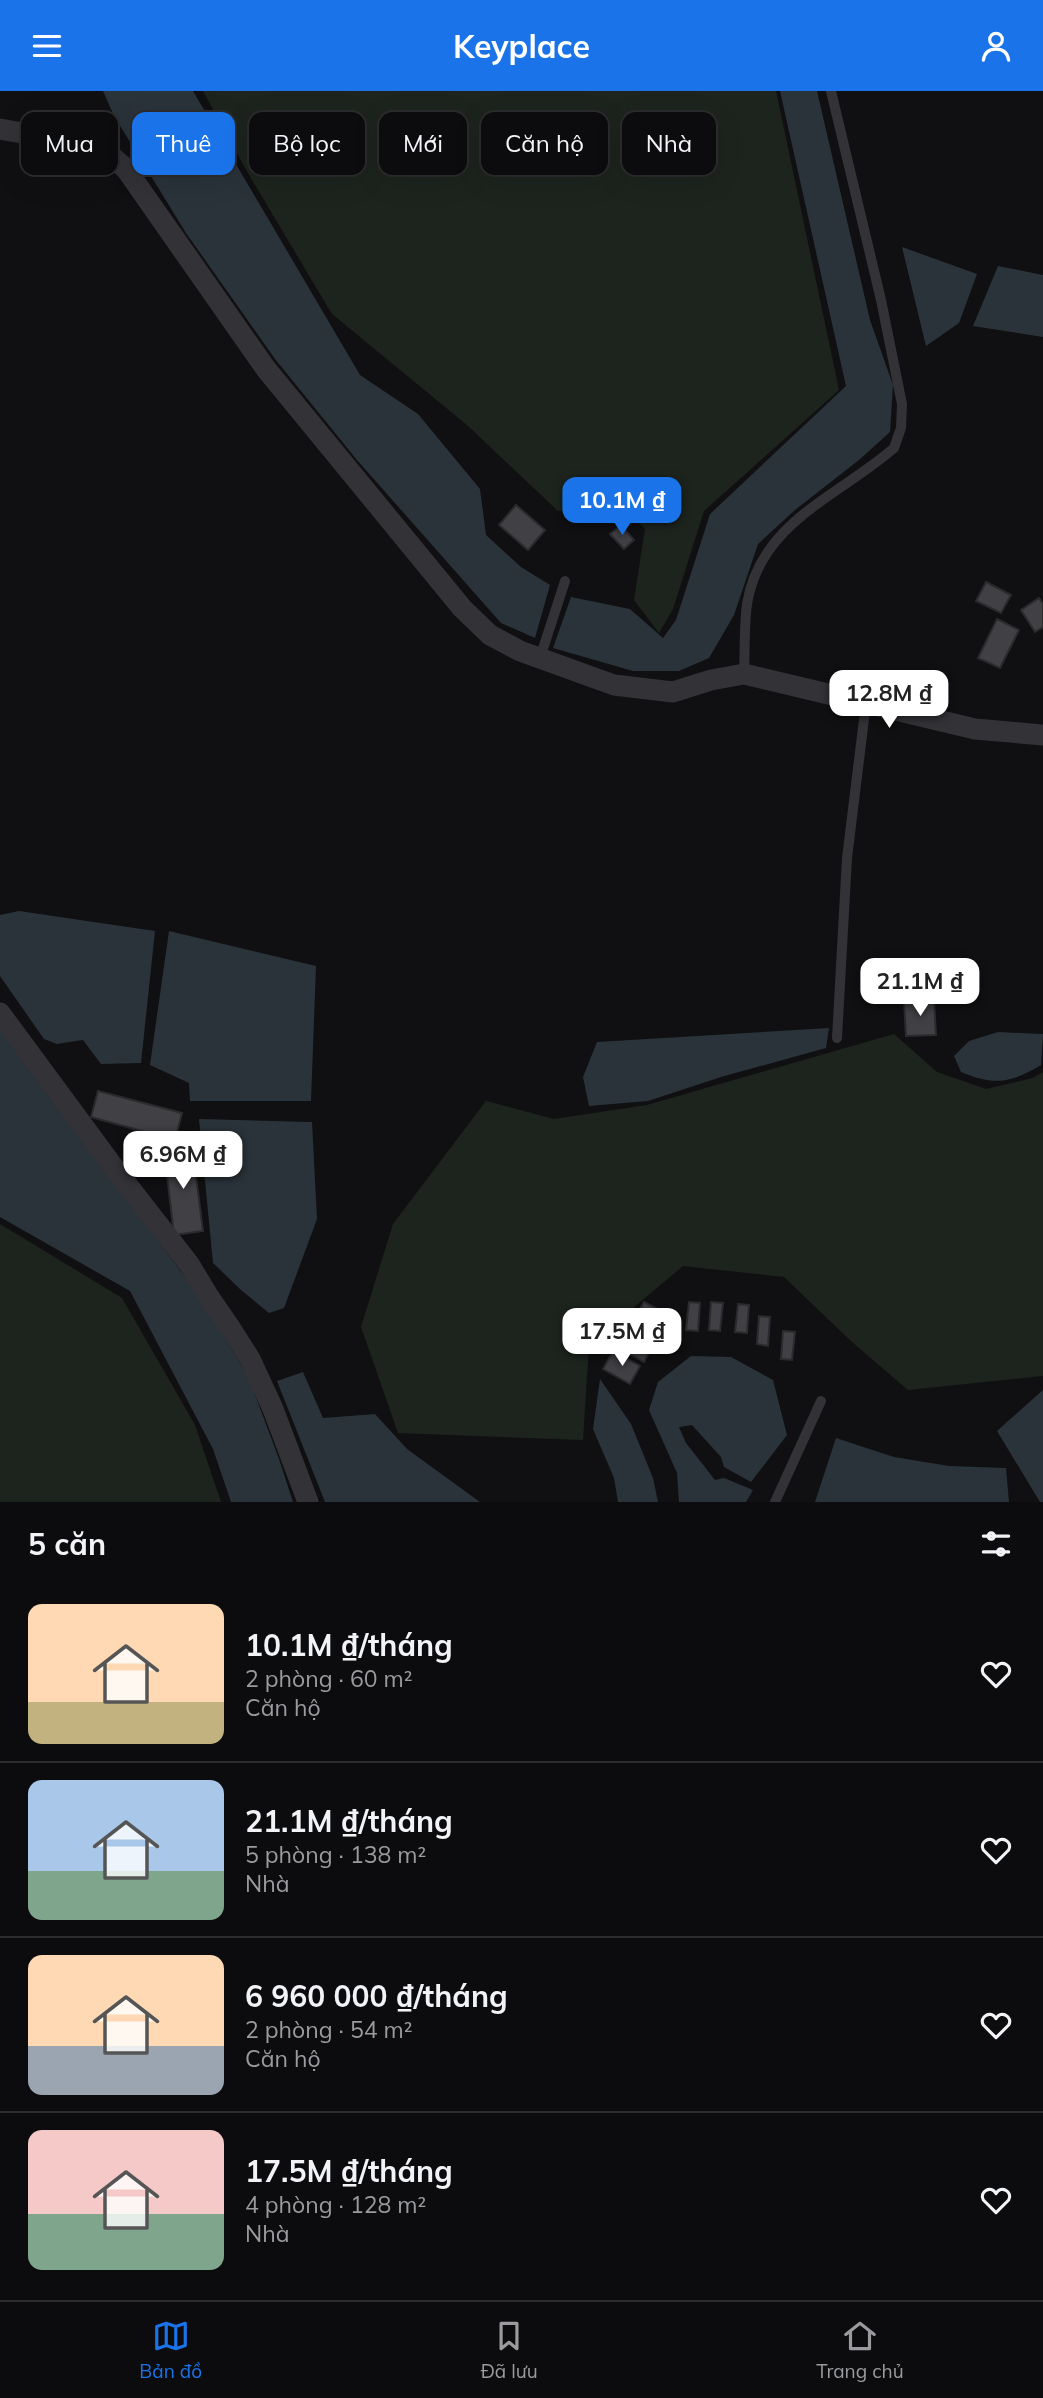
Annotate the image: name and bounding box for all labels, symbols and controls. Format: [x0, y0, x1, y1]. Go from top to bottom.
text: Keyplace [453, 26, 590, 66]
icon: menu [28, 27, 66, 65]
icon: person [977, 27, 1015, 65]
chip: Mua [21, 112, 118, 175]
chip: Thuê [132, 112, 235, 175]
chip: Bộ lọc [249, 112, 365, 175]
chip: Mới [379, 112, 467, 175]
chip: Căn hộ [481, 112, 608, 175]
chip: Nhà [622, 112, 716, 175]
pin: 10.1M ₫ [557, 477, 687, 537]
text: 10.1M ₫ [578, 485, 666, 514]
pin: 12.8M ₫ [824, 671, 954, 730]
text: 12.8M ₫ [845, 678, 933, 707]
pin: 21.1M ₫ [855, 958, 985, 1018]
text: 21.1M ₫ [876, 966, 964, 995]
pin: 6.96M ₫ [118, 1131, 248, 1191]
text: 6.96M ₫ [139, 1139, 227, 1168]
pin: 17.5M ₫ [557, 1309, 687, 1368]
text: 17.5M ₫ [578, 1316, 666, 1345]
text: 5 căn [28, 1525, 106, 1563]
icon: filters [977, 1525, 1015, 1563]
text: 10.1M ₫/tháng [245, 1626, 453, 1664]
icon: home [84, 1632, 168, 1716]
icon: heart [977, 1655, 1015, 1693]
text: 2 phòng · 60 m² [245, 1664, 412, 1693]
text: Căn hộ [245, 1693, 321, 1722]
text: 21.1M ₫/tháng [245, 1802, 453, 1840]
icon: home [84, 1808, 168, 1892]
icon: heart [977, 1831, 1015, 1869]
text: 5 phòng · 138 m² [245, 1840, 426, 1869]
text: Nhà [245, 1869, 289, 1898]
text: 6 960 000 ₫/tháng [245, 1977, 508, 2015]
icon: home [84, 1983, 168, 2067]
icon: heart [977, 2006, 1015, 2044]
text: 2 phòng · 54 m² [245, 2015, 412, 2044]
text: Căn hộ [245, 2044, 321, 2073]
text: 17.5M ₫/tháng [245, 2152, 453, 2190]
icon: home [84, 2158, 168, 2242]
icon: heart [977, 2181, 1015, 2219]
text: 4 phòng · 128 m² [245, 2190, 426, 2219]
text: Nhà [245, 2219, 289, 2248]
tab: Bản đồ [139, 2317, 202, 2383]
tab: Đã lưu [481, 2317, 538, 2383]
tab: Trang chủ [816, 2317, 904, 2383]

